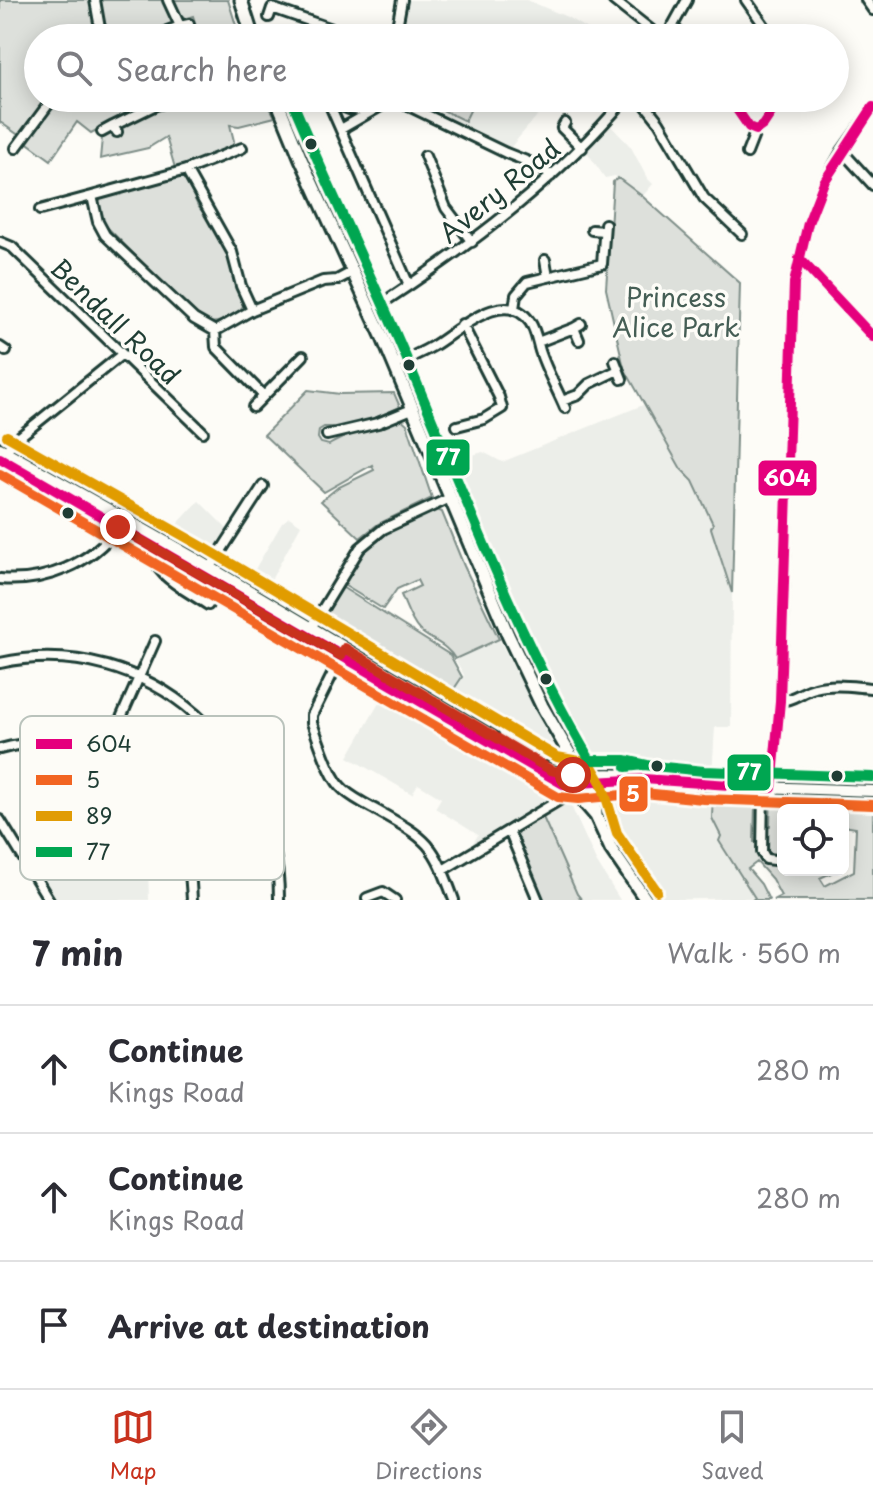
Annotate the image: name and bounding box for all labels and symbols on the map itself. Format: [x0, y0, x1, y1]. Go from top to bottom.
street label: Avery Road [430, 129, 568, 251]
unlabelled marker [303, 136, 319, 152]
street label: Bendall Road [42, 249, 190, 393]
park label: Princess Alice Park [612, 277, 740, 346]
unlabelled marker [401, 357, 417, 373]
line badge: 77 [425, 438, 471, 477]
text: 77 [436, 439, 461, 472]
line badge: 604 [757, 459, 818, 497]
text: 604 [764, 460, 810, 493]
unlabelled marker [60, 505, 76, 521]
route end [100, 509, 136, 545]
unlabelled marker [538, 671, 554, 687]
legend [20, 716, 284, 880]
text: 604 [86, 726, 132, 759]
line badge: 77 [726, 753, 772, 792]
text: 77 [737, 754, 762, 787]
route start [555, 757, 591, 793]
unlabelled marker [649, 758, 665, 774]
text: 5 [86, 762, 100, 795]
unlabelled marker [829, 768, 845, 784]
line badge: 5 [618, 775, 649, 813]
text: 5 [626, 776, 640, 809]
text: 89 [86, 798, 112, 831]
text: 77 [86, 834, 111, 867]

